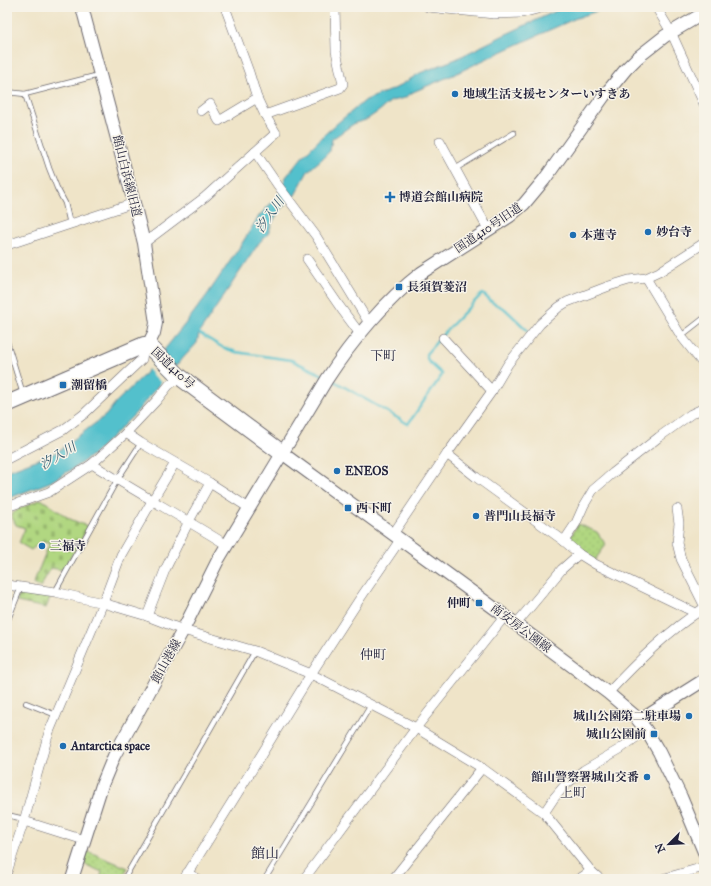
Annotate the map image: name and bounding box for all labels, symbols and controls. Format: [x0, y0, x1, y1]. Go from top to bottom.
place label: 地域生活支援センターいすきあ [463, 87, 631, 101]
marker: 地域生活支援センターいすきあ [450, 89, 460, 99]
street label: 館山白浜線旧道 [110, 134, 144, 218]
place label: 博道会館山病院 [399, 190, 483, 204]
marker: 博道会館山病院 [384, 191, 396, 203]
water label: 汐入川 [252, 193, 289, 236]
street label: 国道410号旧道 [452, 200, 524, 256]
place label: 妙台寺 [656, 225, 692, 239]
marker: 妙台寺 [643, 227, 653, 237]
place label: 本蓮寺 [581, 228, 617, 242]
marker: 本蓮寺 [568, 230, 578, 240]
place label: 長須賀菱沼 [407, 280, 467, 294]
marker: 長須賀菱沼 [394, 282, 404, 292]
street label: 国道410号 [148, 344, 198, 392]
district label: 下町 [370, 348, 396, 364]
place label: 潮留橋 [71, 378, 107, 392]
marker: 潮留橋 [58, 380, 68, 390]
water label: 汐入川 [37, 438, 81, 473]
place label: ENEOS [345, 464, 389, 478]
marker: ENEOS [332, 466, 342, 476]
place label: 西下町 [356, 501, 392, 515]
marker: 西下町 [343, 503, 353, 513]
place label: 普門山長福寺 [484, 509, 556, 523]
marker: 普門山長福寺 [471, 511, 481, 521]
place label: 三福寺 [50, 539, 86, 553]
marker: 三福寺 [37, 541, 47, 551]
place label: 仲町 [447, 596, 471, 610]
marker: 仲町 [474, 598, 484, 608]
street label: 南安房公園線 [488, 601, 554, 655]
street label: 館山港線 [148, 637, 184, 685]
district label: 仲町 [360, 647, 386, 663]
place label: 城山公園第二駐車場 [573, 709, 681, 723]
marker: 城山公園第二駐車場 [684, 711, 694, 721]
place label: 城山公園前 [586, 727, 646, 741]
marker: 城山公園前 [649, 729, 659, 739]
place label: Antarctica space [70, 739, 150, 754]
marker: Antarctica space [58, 741, 68, 751]
place label: 館山警察署城山交番 [531, 770, 639, 784]
marker: 館山警察署城山交番 [642, 772, 652, 782]
district label: 上町 [560, 785, 586, 801]
north arrow [649, 824, 689, 864]
text: N [652, 840, 668, 855]
district label: 館山 [251, 845, 279, 862]

